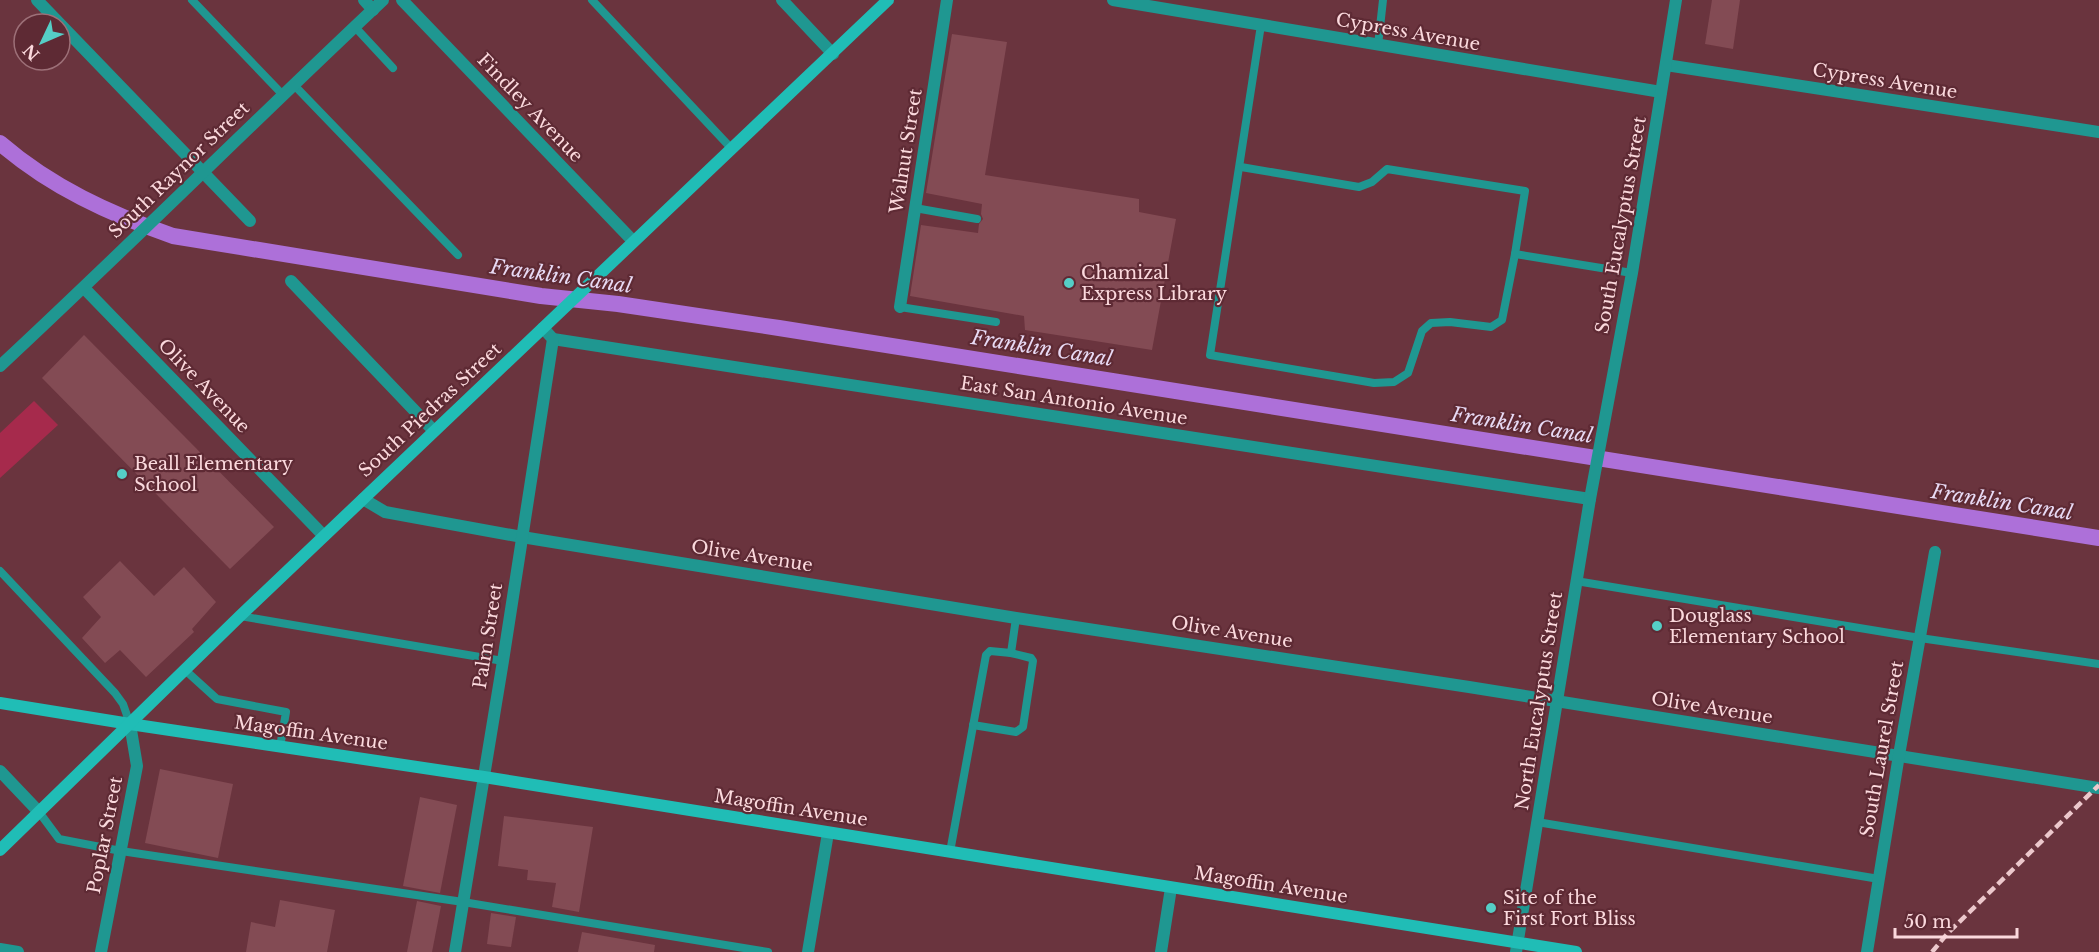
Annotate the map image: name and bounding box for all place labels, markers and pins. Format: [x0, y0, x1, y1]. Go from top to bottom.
place label: Chamizal Express Library [1081, 262, 1228, 305]
marker: Chamizal Express Library [1062, 276, 1076, 290]
place label: Beall Elementary School [134, 453, 294, 496]
marker: Beall Elementary School [115, 467, 129, 481]
place label: Douglass Elementary School [1669, 605, 1845, 648]
marker: Douglass Elementary School [1650, 619, 1664, 633]
place label: Site of the First Fort Bliss [1503, 887, 1636, 930]
marker: Site of the First Fort Bliss [1484, 901, 1498, 915]

